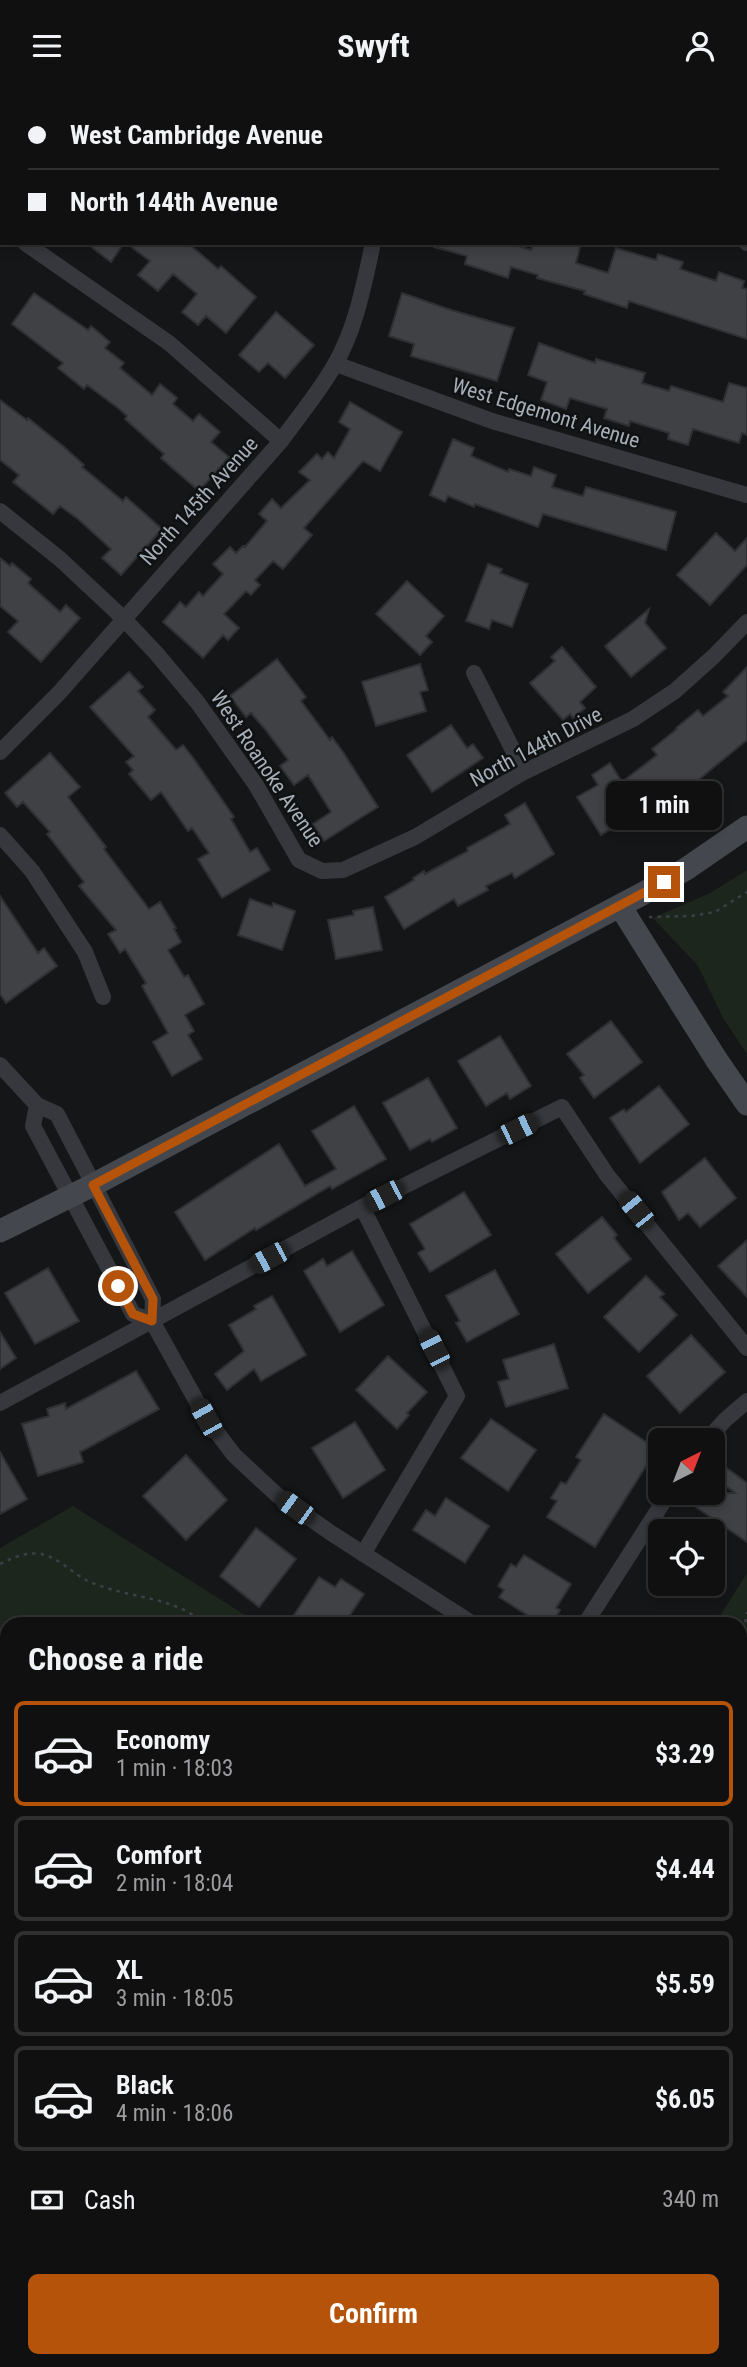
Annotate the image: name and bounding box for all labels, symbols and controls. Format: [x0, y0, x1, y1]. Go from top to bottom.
icon: menu [28, 27, 66, 65]
text: Swyft [337, 27, 410, 65]
icon: person [681, 27, 719, 65]
text: West Cambridge Avenue [70, 120, 323, 150]
text: North 144th Avenue [70, 187, 278, 217]
street label: West Edgemont Avenue [449, 373, 643, 453]
street label: North 145th Avenue [135, 432, 263, 570]
street label: West Roanoke Avenue [206, 686, 328, 852]
street label: North 144th Drive [466, 702, 606, 792]
callout: 1 min [606, 781, 722, 829]
text: 1 min [638, 792, 690, 819]
route end [648, 866, 680, 898]
car [495, 1110, 542, 1148]
car [361, 1177, 408, 1215]
car [615, 1187, 658, 1233]
car [246, 1239, 293, 1277]
route start [102, 1270, 134, 1302]
car [416, 1326, 453, 1372]
car [187, 1395, 226, 1441]
north arrow [648, 1428, 724, 1505]
map controls [648, 1428, 725, 1596]
car [272, 1487, 319, 1529]
button: locate [648, 1519, 725, 1596]
text: Choose a ride [28, 1640, 203, 1678]
icon: car [32, 1722, 95, 1785]
text: Economy [116, 1725, 210, 1755]
text: $3.29 [655, 1739, 715, 1769]
text: 1 min · 18:03 [116, 1755, 233, 1782]
icon: car [32, 1837, 95, 1900]
text: Comfort [116, 1840, 202, 1870]
text: $4.44 [655, 1854, 715, 1884]
text: 2 min · 18:04 [116, 1870, 233, 1897]
icon: car [32, 1952, 95, 2015]
text: XL [116, 1955, 143, 1985]
text: $5.59 [655, 1969, 715, 1999]
text: 3 min · 18:05 [116, 1985, 233, 2012]
icon: car [32, 2067, 95, 2130]
text: Black [116, 2070, 174, 2100]
text: $6.05 [655, 2084, 715, 2114]
text: 4 min · 18:06 [116, 2100, 233, 2127]
icon: cash [28, 2181, 66, 2219]
text: Cash [84, 2185, 136, 2215]
text: 340 m [662, 2186, 719, 2213]
button: Confirm [28, 2274, 719, 2354]

